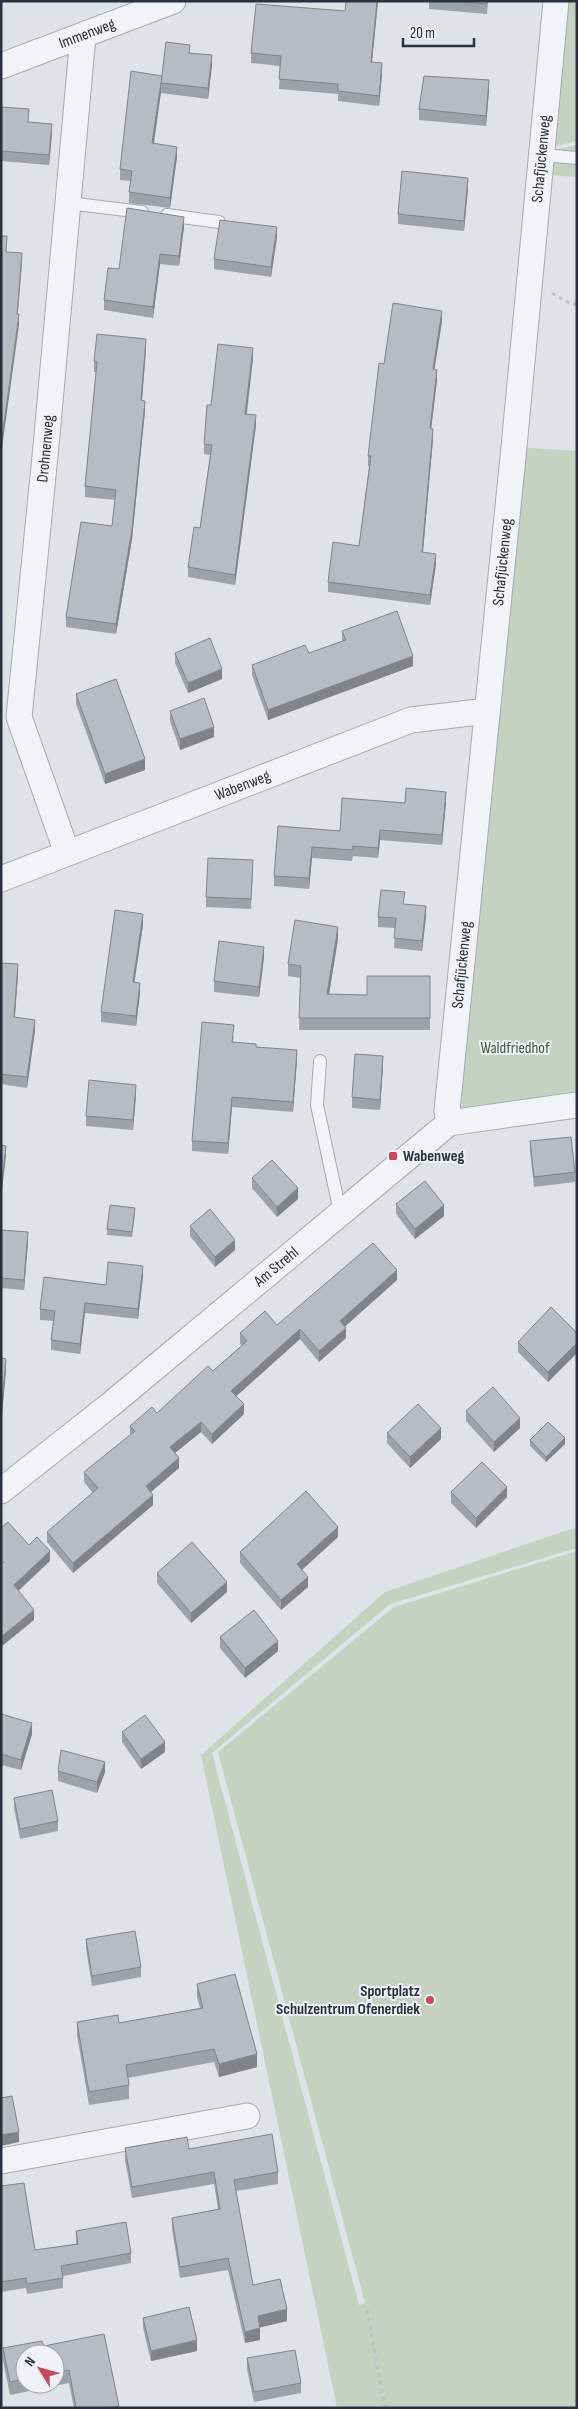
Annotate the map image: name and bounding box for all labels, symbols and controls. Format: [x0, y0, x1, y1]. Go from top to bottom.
street label: Immenweg [56, 14, 118, 53]
scale bar [403, 15, 474, 47]
text: 20 m [410, 24, 435, 43]
street label: Schafjückenweg [528, 114, 555, 203]
street label: Drohnenweg [33, 414, 58, 483]
street label: Schafjückenweg [489, 517, 516, 607]
street label: Wabenweg [212, 766, 273, 805]
street label: Schafjückenweg [448, 920, 476, 1010]
park label: Waldfriedhof [480, 1039, 550, 1058]
place label: Wabenweg [403, 1147, 465, 1166]
marker: Wabenweg [387, 1150, 399, 1162]
street label: Am Strehl [249, 1243, 302, 1291]
place label: Sportplatz Schulzentrum Ofenerdiek [276, 1982, 420, 2019]
marker: Sportplatz Schulzentrum Ofenerdiek [424, 1994, 436, 2006]
north arrow [15, 2344, 65, 2394]
text: N [21, 2353, 39, 2370]

